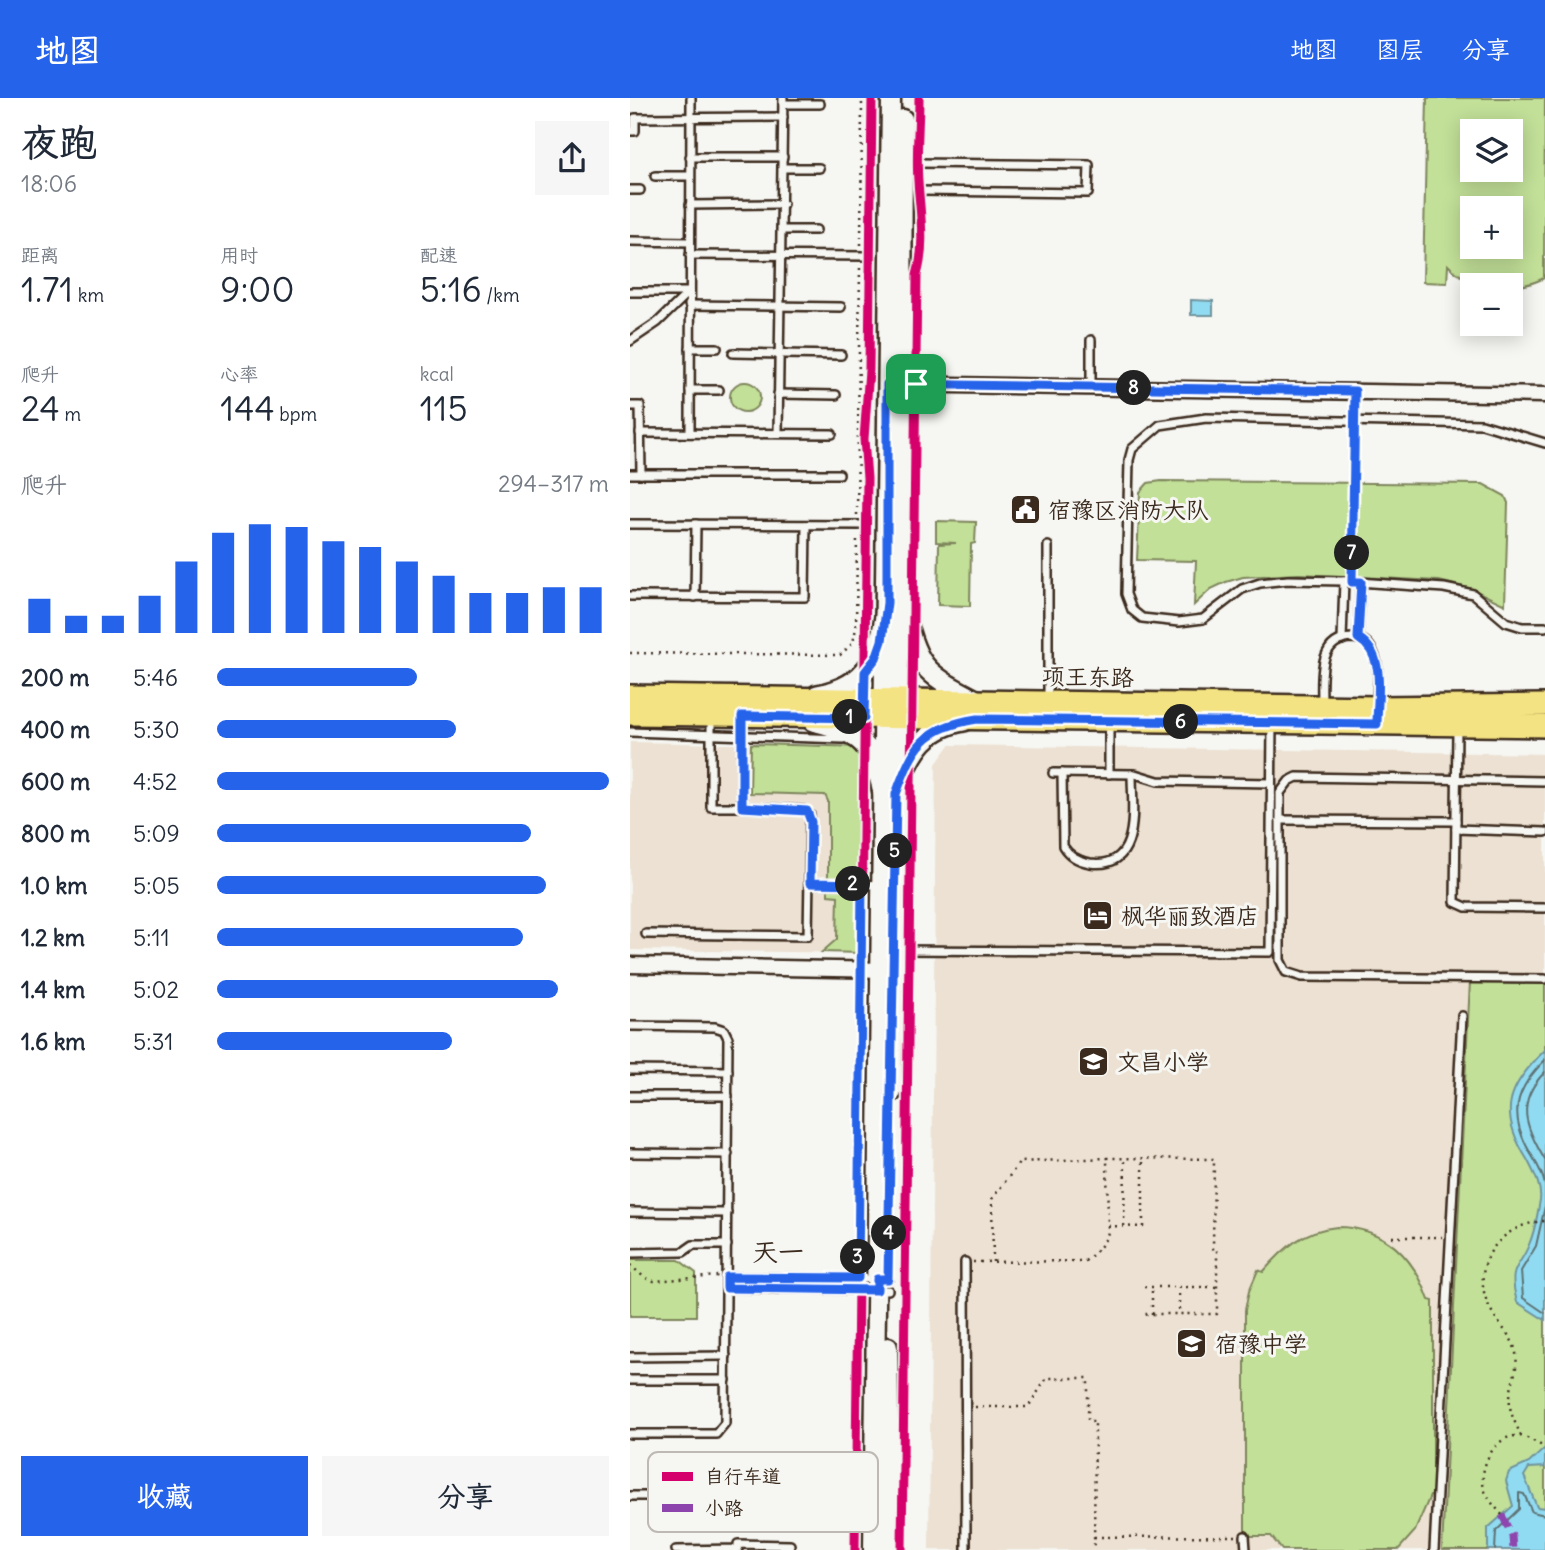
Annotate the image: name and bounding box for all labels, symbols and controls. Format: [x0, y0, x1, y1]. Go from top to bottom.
text: 地图 [35, 29, 101, 71]
text: 地图 [1290, 34, 1338, 64]
text: 图层 [1376, 34, 1424, 64]
text: 分享 [1462, 34, 1510, 64]
text: 夜跑 [21, 119, 97, 166]
map controls [1460, 119, 1523, 336]
button: layers [1460, 119, 1523, 182]
button: share [535, 121, 609, 195]
text: 18:06 [21, 169, 77, 198]
button: + [1460, 196, 1523, 259]
text: 距离 [21, 243, 59, 267]
text: 用时 [220, 243, 258, 267]
text: 配速 [420, 243, 458, 267]
text: 1.71 [21, 267, 73, 311]
text: 9:00 [220, 267, 294, 311]
text: 5:16 [420, 267, 482, 311]
button: − [1460, 273, 1523, 336]
text: km [73, 283, 104, 307]
text: /km [482, 283, 520, 307]
pin [886, 354, 946, 414]
text: 爬升 [21, 362, 59, 386]
text: 心率 [220, 362, 258, 386]
text: kcal [420, 362, 454, 386]
icon: arrive [897, 365, 935, 403]
pin: 8 [1116, 370, 1152, 406]
text: 8 [1128, 375, 1139, 399]
text: 24 [21, 386, 60, 430]
text: 144 [220, 386, 275, 430]
text: 115 [420, 386, 468, 430]
text: m [60, 402, 81, 426]
text: bpm [275, 402, 317, 426]
text: 294–317 m [498, 469, 609, 498]
text: 爬升 [21, 470, 67, 499]
public building icon: 宿豫区消防大队 [1008, 493, 1042, 527]
place label: 宿豫区消防大队 [1048, 495, 1209, 524]
pin: 7 [1334, 536, 1370, 570]
text: 7 [1347, 540, 1356, 564]
street label: 项王东路 [1042, 661, 1134, 692]
text: 200 m [21, 663, 90, 692]
text: 5:46 [133, 663, 178, 692]
pin: 1 [832, 700, 868, 734]
text: 1 [846, 704, 853, 728]
pin: 6 [1164, 704, 1198, 740]
text: 6 [1175, 709, 1186, 733]
text: 400 m [21, 715, 90, 744]
text: 5:30 [133, 715, 180, 744]
text: 600 m [21, 767, 90, 796]
text: 4:52 [133, 767, 177, 796]
text: 800 m [21, 819, 90, 848]
text: 5:09 [133, 819, 180, 848]
pin: 5 [877, 834, 912, 868]
text: 5 [889, 838, 900, 862]
pin: 2 [836, 866, 871, 902]
text: 1.0 km [21, 871, 87, 900]
text: 5:05 [133, 871, 180, 900]
text: 2 [847, 871, 858, 895]
hotel icon: 枫华丽致酒店 [1081, 899, 1115, 933]
place label: 枫华丽致酒店 [1121, 901, 1259, 930]
text: 1.2 km [21, 923, 85, 952]
text: 5:11 [133, 923, 170, 952]
text: 1.4 km [21, 975, 85, 1004]
text: 5:02 [133, 975, 179, 1004]
text: 1.6 km [21, 1027, 86, 1056]
text: 5:31 [133, 1027, 173, 1056]
school or university icon: 文昌小学 [1077, 1045, 1111, 1079]
place label: 文昌小学 [1117, 1047, 1209, 1076]
pin: 4 [872, 1216, 906, 1250]
text: 4 [883, 1220, 894, 1244]
district label: 天一 [752, 1235, 804, 1268]
pin: 3 [840, 1240, 876, 1274]
text: 3 [852, 1244, 863, 1268]
school or university icon: 宿豫中学 [1175, 1327, 1209, 1361]
place label: 宿豫中学 [1215, 1329, 1307, 1358]
legend [648, 1452, 878, 1532]
button: 收藏 [21, 1456, 308, 1536]
button: 分享 [322, 1456, 609, 1536]
text: 自行车道 [705, 1464, 781, 1488]
text: 小路 [705, 1496, 743, 1520]

